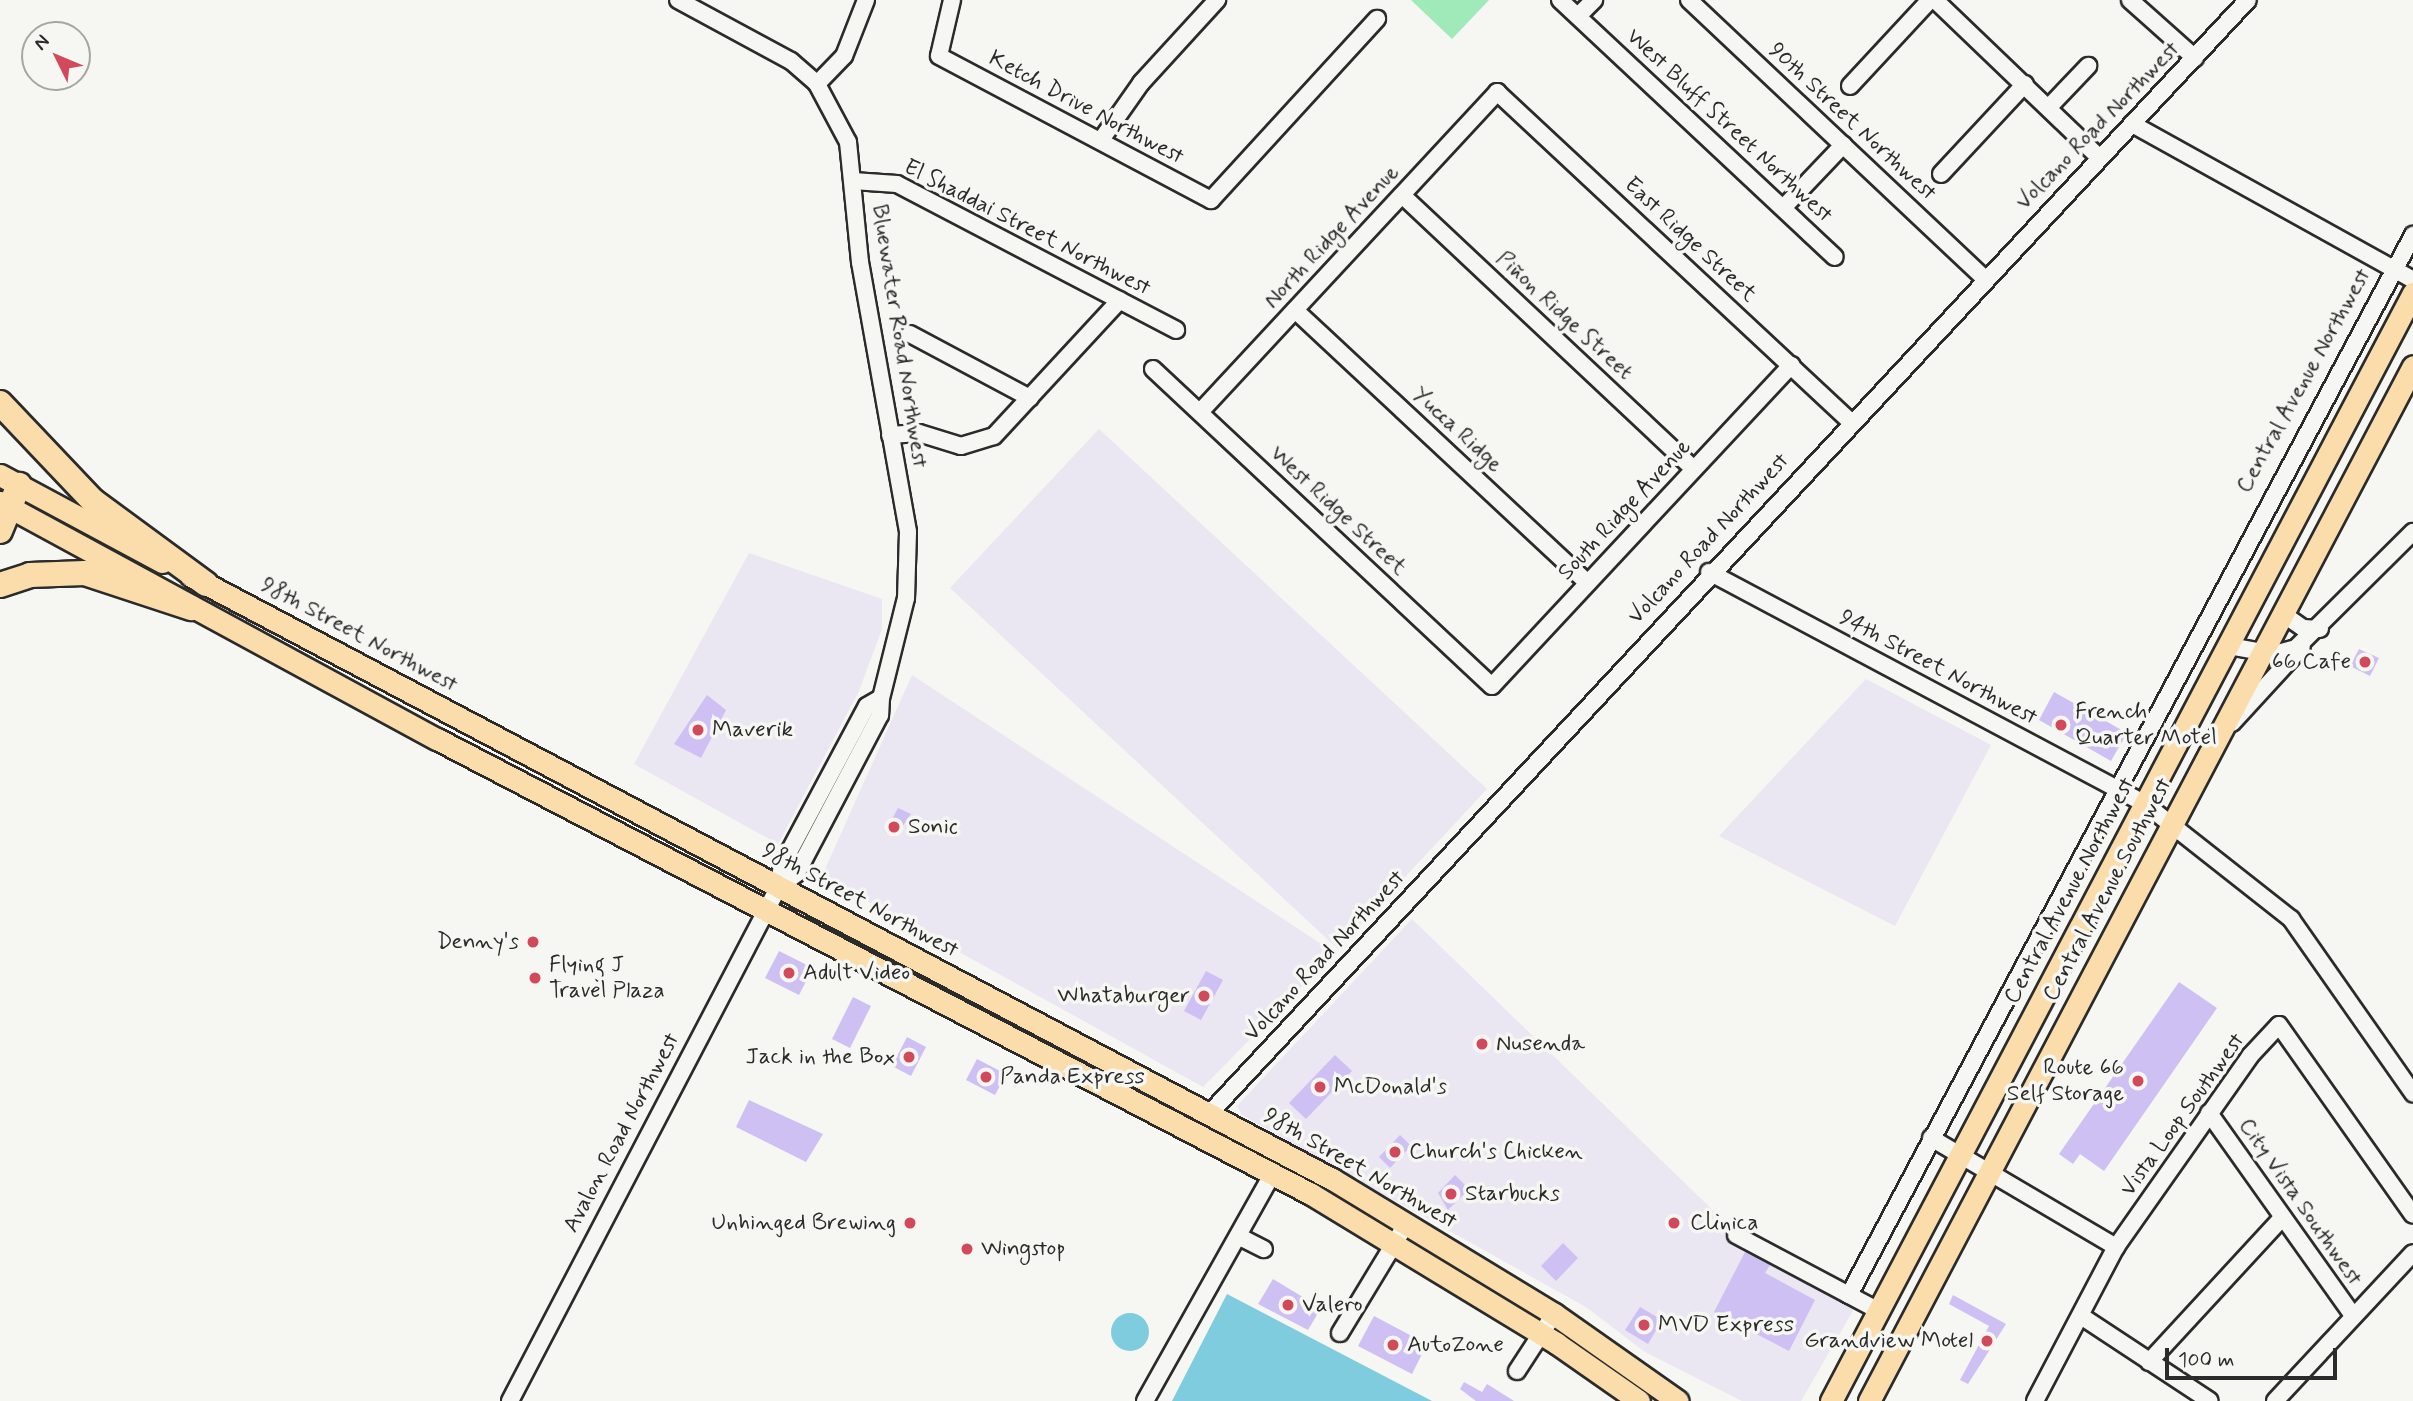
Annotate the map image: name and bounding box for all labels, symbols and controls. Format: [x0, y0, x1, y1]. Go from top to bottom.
north arrow [21, 21, 91, 91]
street label: West Bluff Street Northwest [1618, 21, 1840, 231]
text: N [28, 30, 55, 56]
street label: Volcano Road Northwest [2010, 35, 2186, 217]
street label: 90th Street Northwest [1763, 37, 1941, 207]
street label: Ketch Drive Northwest [983, 45, 1189, 171]
street label: El Shaddai Street Northwest [898, 153, 1156, 303]
street label: North Ridge Avenue [1257, 158, 1407, 316]
street label: East Ridge Street [1618, 172, 1762, 308]
street label: Bluewater Road Northwest [865, 205, 933, 467]
street label: Piñon Ridge Street [1488, 244, 1640, 388]
street label: Central Avenue Northwest [2229, 261, 2379, 501]
street label: Yucca Ridge [1406, 381, 1508, 479]
street label: South Ridge Avenue [1551, 432, 1699, 588]
street label: West Ridge Street [1264, 440, 1412, 582]
street label: Volcano Road Northwest [1622, 447, 1796, 631]
street label: 98th Street Northwest [256, 572, 462, 698]
street label: 94th Street Northwest [1835, 604, 2041, 732]
place label: 66 Cafe [2272, 648, 2351, 676]
marker: 66 Cafe [2357, 654, 2373, 670]
place label: French Quarter Motel [2075, 698, 2212, 752]
place label: Maverik [712, 716, 793, 744]
marker: French Quarter Motel [2053, 717, 2069, 733]
marker: Maverik [690, 722, 706, 738]
street label: Central Avenue Northwest [1997, 771, 2143, 1011]
street label: Central Avenue Southwest [2036, 771, 2180, 1009]
place label: Sonic [908, 813, 958, 841]
marker: Sonic [886, 819, 902, 835]
street label: 98th Street Northwest [757, 838, 963, 964]
street label: Volcano Road Northwest [1238, 864, 1412, 1048]
place label: Denny's [437, 928, 519, 956]
marker: Denny's [525, 934, 541, 950]
place label: Flying J Travel Plaza [549, 951, 667, 1005]
place label: Adult Video [803, 959, 910, 987]
marker: Adult Video [781, 965, 797, 981]
marker: Flying J Travel Plaza [527, 970, 543, 986]
place label: Whataburger [1057, 982, 1190, 1010]
marker: Whataburger [1196, 988, 1212, 1004]
street label: Avalon Road Northwest [557, 1028, 687, 1238]
street label: Vista Loop Southwest [2114, 1028, 2252, 1202]
place label: Nusenda [1496, 1030, 1585, 1058]
marker: Nusenda [1474, 1036, 1490, 1052]
place label: Jack in the Box [746, 1043, 895, 1071]
marker: Jack in the Box [901, 1049, 917, 1065]
place label: Route 66 Self Storage [2007, 1054, 2124, 1108]
place label: Panda Express [1000, 1063, 1145, 1091]
marker: Panda Express [978, 1069, 994, 1085]
place label: McDonald's [1334, 1073, 1447, 1101]
marker: Route 66 Self Storage [2130, 1073, 2146, 1089]
marker: McDonald's [1312, 1079, 1328, 1095]
street label: 98th Street Northwest [1259, 1103, 1461, 1235]
street label: City Vista Southwest [2233, 1115, 2367, 1289]
place label: Church's Chicken [1409, 1138, 1581, 1166]
marker: Church's Chicken [1387, 1144, 1403, 1160]
place label: Starbucks [1465, 1180, 1560, 1208]
marker: Starbucks [1443, 1186, 1459, 1202]
place label: Unhinged Brewing [716, 1209, 896, 1237]
place label: Clinica [1690, 1209, 1758, 1237]
marker: Clinica [1664, 1213, 1684, 1233]
marker: Unhinged Brewing [902, 1215, 918, 1231]
place label: Wingstop [981, 1235, 1065, 1263]
marker: Wingstop [959, 1241, 975, 1257]
place label: Valero [1302, 1291, 1363, 1319]
marker: Valero [1280, 1297, 1296, 1313]
place label: MVD Express [1658, 1311, 1794, 1339]
marker: MVD Express [1636, 1317, 1652, 1333]
place label: Grandview Motel [1804, 1327, 1973, 1355]
place label: AutoZone [1407, 1331, 1504, 1359]
marker: Grandview Motel [1979, 1333, 1995, 1349]
scale bar [2168, 1334, 2340, 1378]
marker: AutoZone [1385, 1337, 1401, 1353]
text: 100 m [2178, 1346, 2234, 1374]

